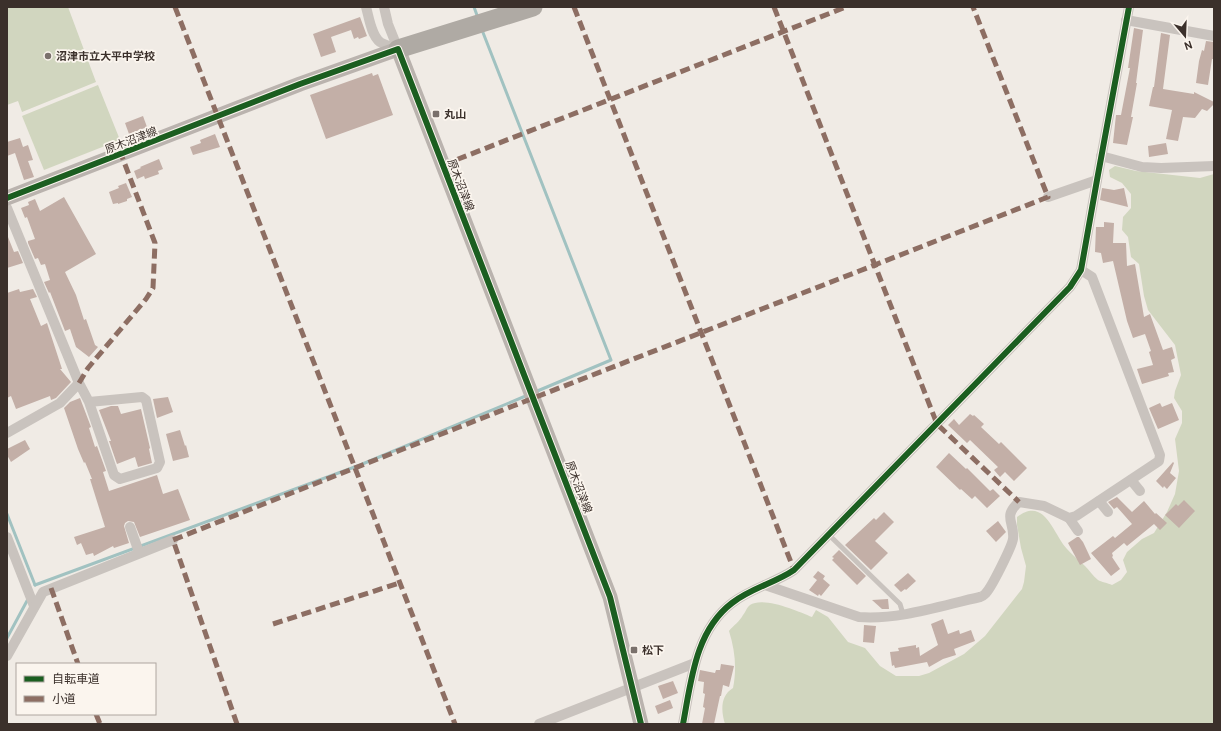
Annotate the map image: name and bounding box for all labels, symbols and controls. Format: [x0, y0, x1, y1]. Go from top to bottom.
north arrow [1165, 16, 1205, 56]
text: N [1182, 37, 1194, 52]
place label: 沼津市立大平中学校 [56, 50, 155, 64]
marker: 沼津市立大平中学校 [43, 51, 53, 61]
place label: 丸山 [444, 108, 466, 122]
marker: 丸山 [431, 109, 441, 119]
street label: 原木沼津線 [103, 125, 160, 157]
street label: 原木沼津線 [444, 157, 476, 214]
street label: 原木沼津線 [562, 459, 594, 516]
place label: 松下 [642, 644, 664, 658]
marker: 松下 [629, 645, 639, 655]
legend [16, 663, 156, 715]
text: 自転車道 [52, 672, 100, 688]
text: 小道 [52, 692, 76, 708]

